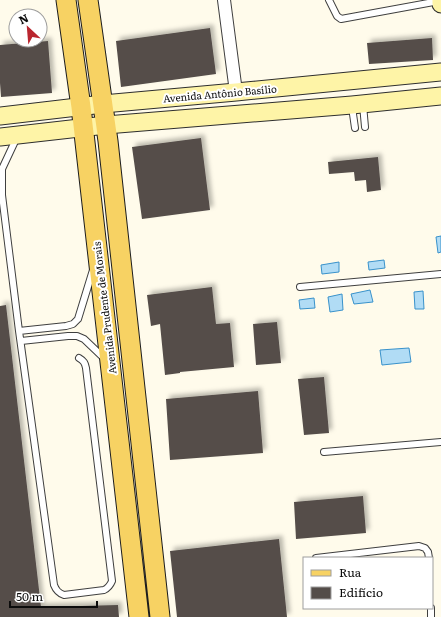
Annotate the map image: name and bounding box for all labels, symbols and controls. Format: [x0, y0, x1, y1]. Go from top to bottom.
north arrow [8, 8, 48, 48]
text: N [16, 9, 31, 27]
street label: Avenida Antônio Basílio [163, 81, 278, 105]
street label: Avenida Prudente de Morais [88, 241, 120, 375]
legend [303, 557, 433, 609]
text: Rua [339, 563, 362, 581]
scale bar [10, 583, 97, 609]
text: Edifício [339, 583, 383, 601]
text: 50 m [16, 587, 43, 605]

